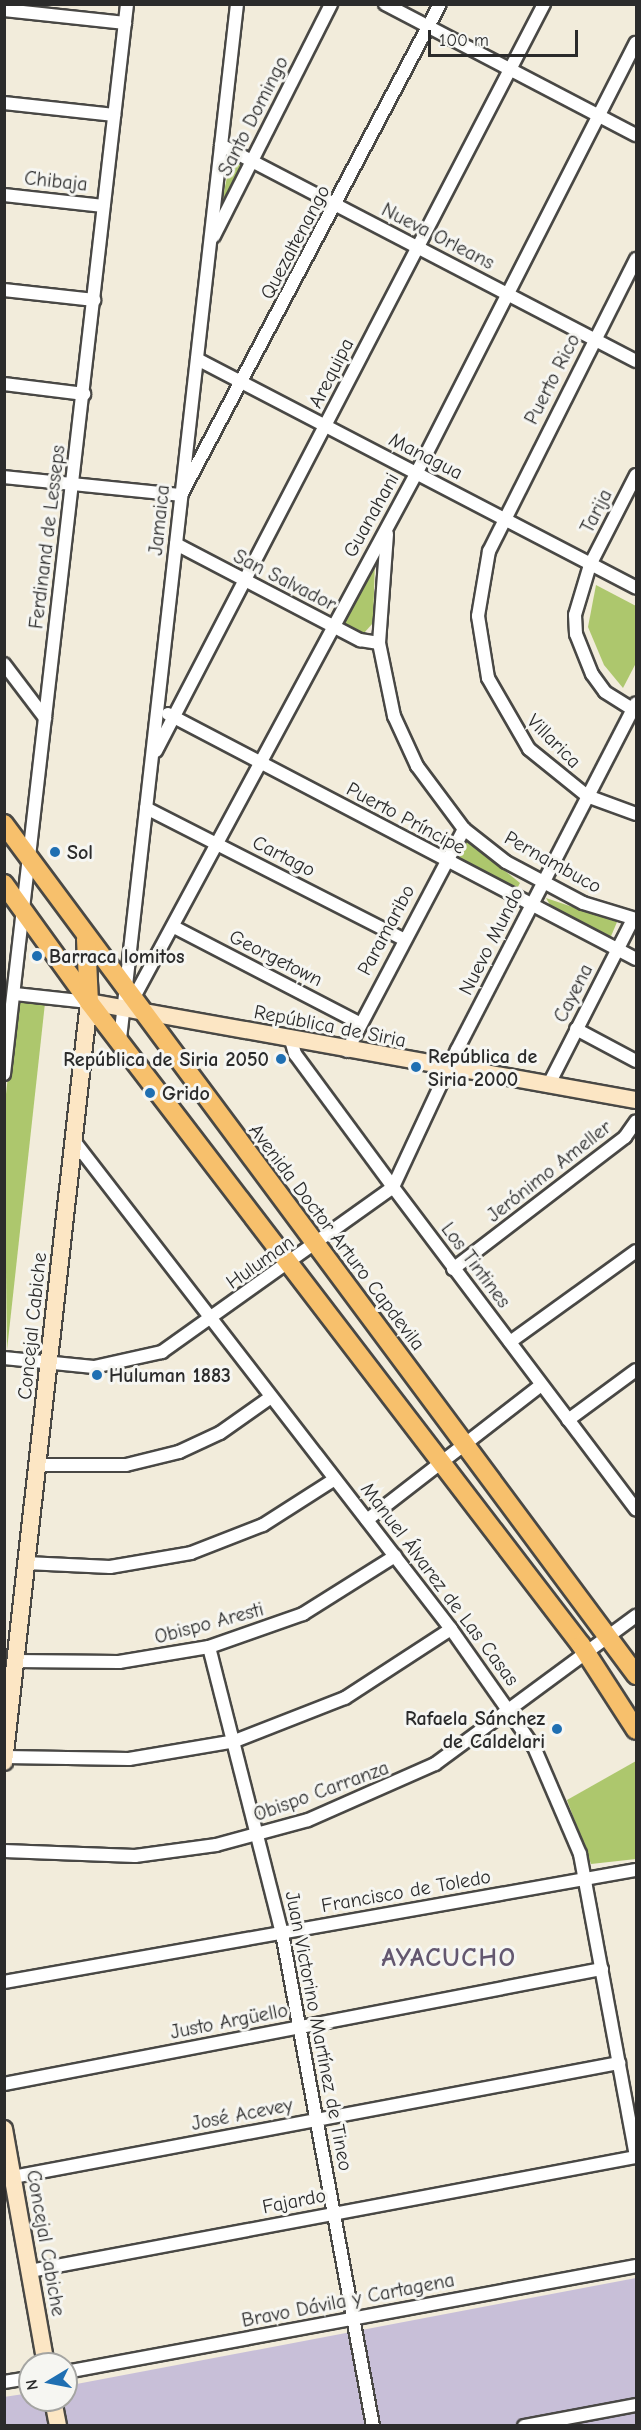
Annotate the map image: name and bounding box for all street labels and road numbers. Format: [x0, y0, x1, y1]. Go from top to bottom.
street label: Santo Domingo [213, 52, 293, 180]
street label: Chibaja [23, 166, 89, 196]
street label: Quezaltenango [255, 181, 335, 303]
street label: Nueva Orleans [378, 197, 498, 275]
street label: Puerto Rico [519, 330, 585, 428]
street label: Arequipa [303, 334, 359, 412]
street label: Managua [385, 427, 467, 485]
street label: Ferdinand de Lesseps [24, 444, 70, 630]
street label: Guanahani [338, 469, 404, 561]
street label: Jamaica [143, 484, 175, 556]
street label: Tarija [575, 485, 617, 537]
street label: San Salvador [230, 544, 340, 616]
street label: Villarica [522, 709, 586, 773]
street label: Puerto Príncipe [342, 777, 470, 859]
street label: Pernambuco [500, 825, 606, 899]
street label: Cartago [249, 830, 319, 882]
street label: Paramaribo [352, 881, 420, 979]
street label: Nuevo Mundo [454, 883, 528, 999]
street label: Georgetown [225, 924, 327, 992]
street label: Cayena [548, 960, 598, 1026]
street label: República de Siria [252, 999, 408, 1053]
street label: Jerónimo Ameller [482, 1115, 616, 1227]
street label: Avenida Doctor Arturo Capdevila [244, 1119, 430, 1355]
street label: Los Tintines [436, 1218, 516, 1312]
street label: Huluman [221, 1230, 299, 1294]
street label: Concejal Cabiche [12, 1251, 52, 1401]
street label: Manuel Álvarez de Las Casas [356, 1478, 524, 1690]
street label: Obispo Aresti [152, 1597, 266, 1649]
street label: Obispo Carranza [250, 1755, 392, 1827]
street label: Francisco de Toledo [319, 1864, 493, 1918]
street label: Juan Victorino Martínez de Tineo [280, 1889, 358, 2173]
street label: Justo Argüello [168, 1998, 290, 2044]
street label: José Acevey [189, 2092, 295, 2136]
street label: Concejal Cabiche [21, 2168, 71, 2318]
street label: Fajardo [260, 2183, 328, 2219]
street label: Bravo Dávila y Cartagena [240, 2268, 456, 2332]

